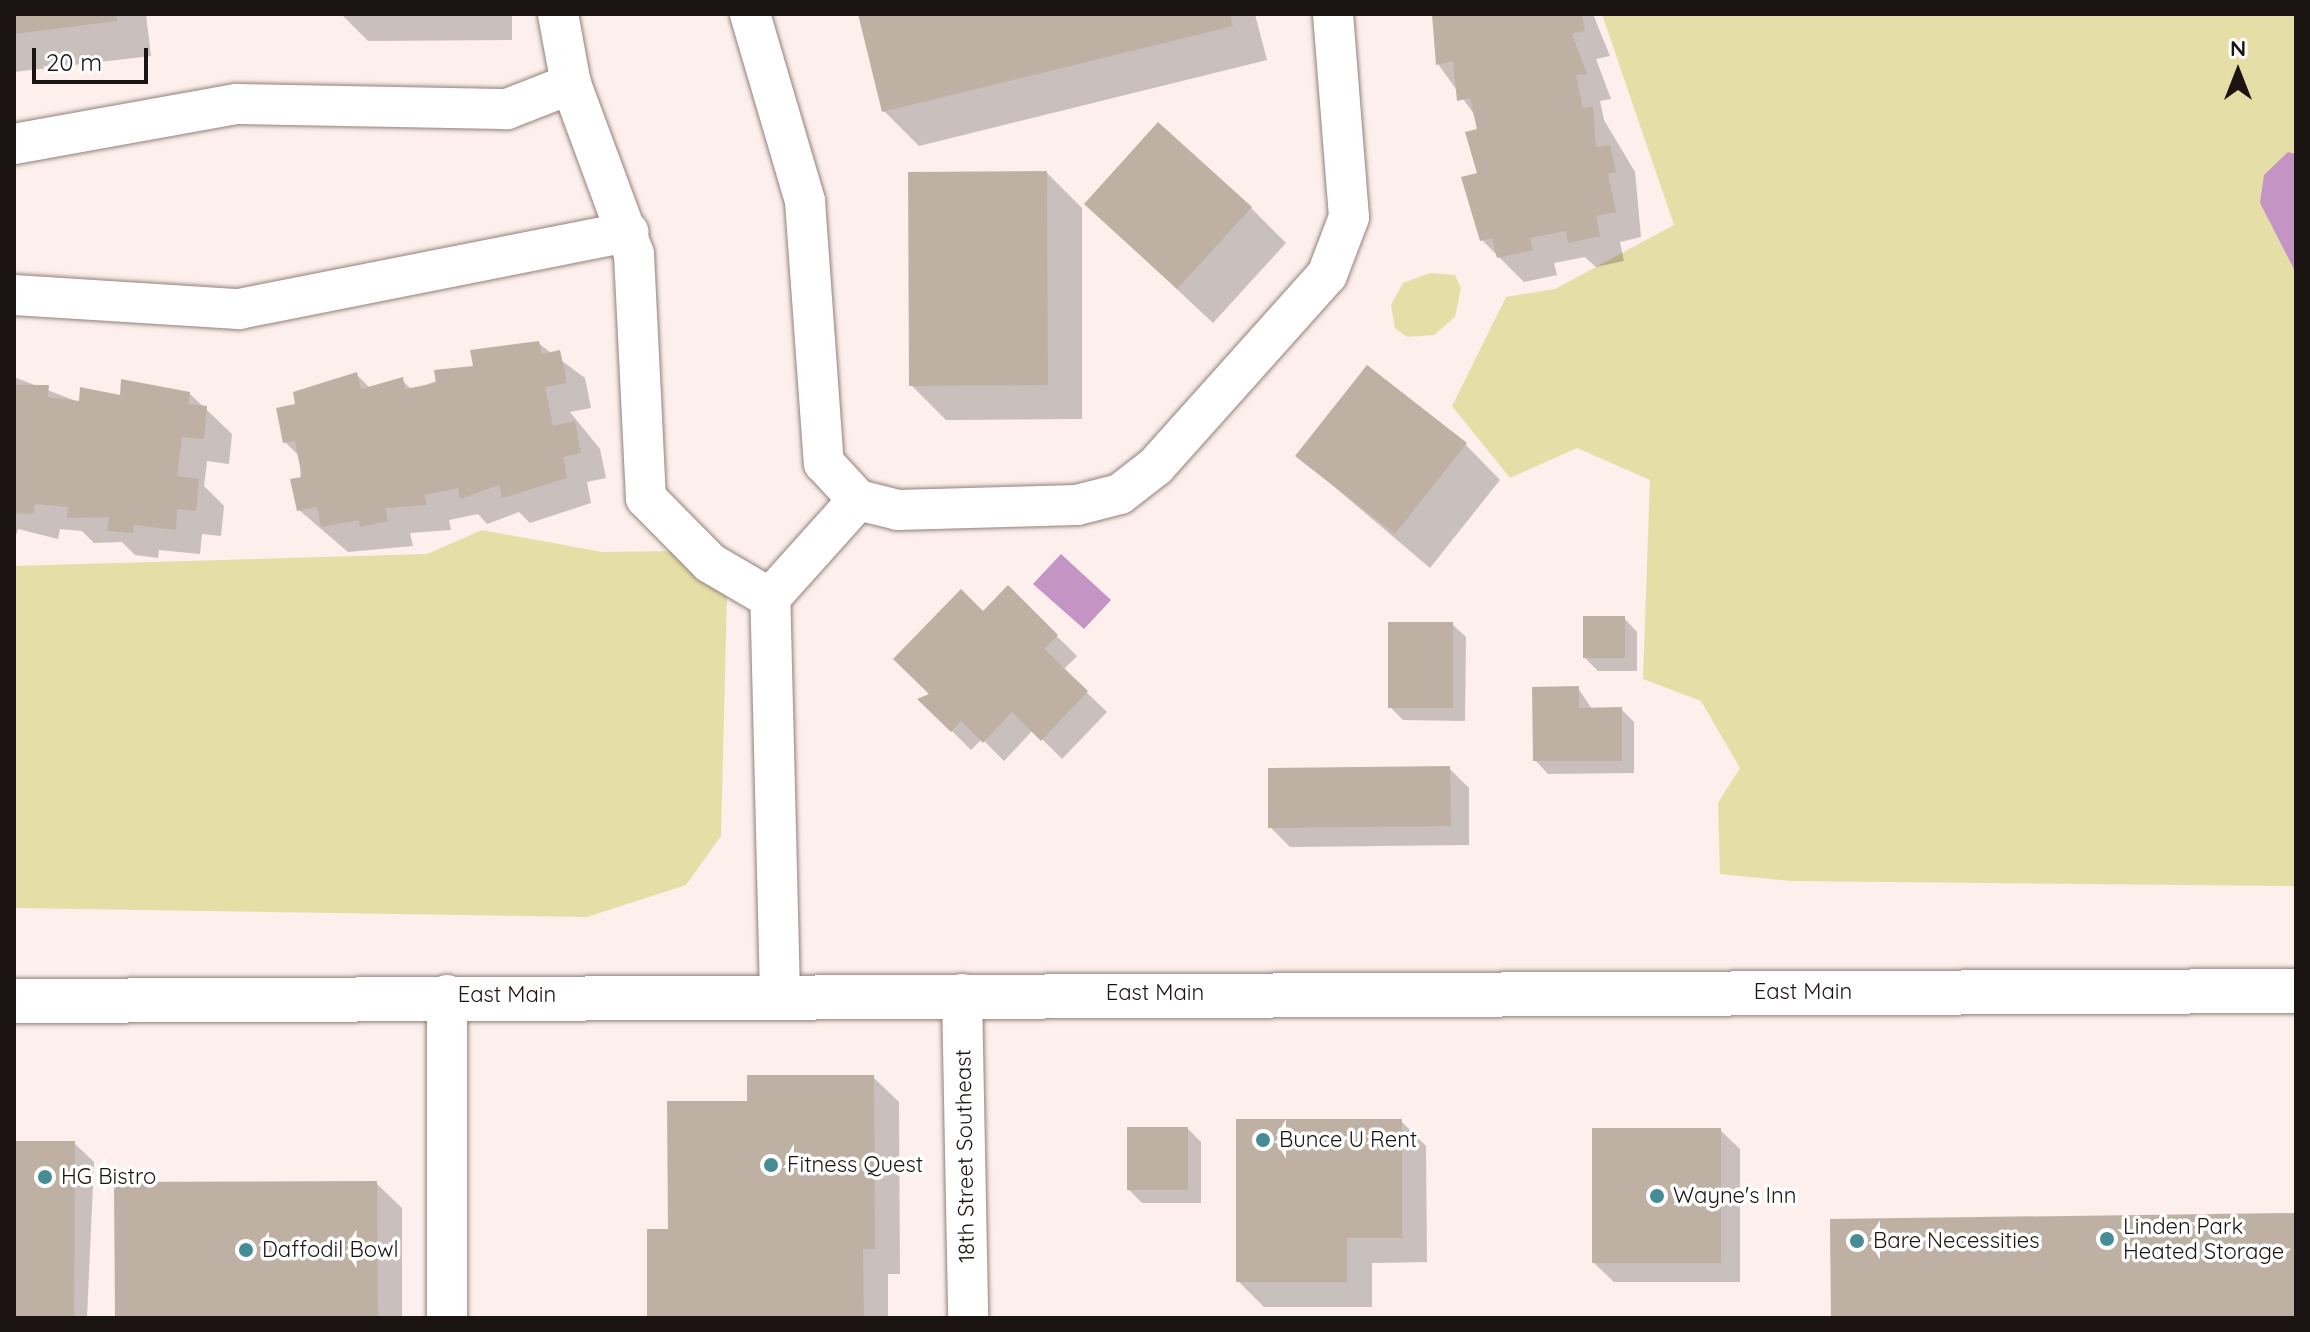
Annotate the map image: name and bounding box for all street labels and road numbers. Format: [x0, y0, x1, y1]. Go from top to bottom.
street label: East Main [1754, 979, 1852, 1005]
street label: East Main [1106, 980, 1204, 1006]
street label: East Main [458, 982, 556, 1008]
street label: 18th Street Southeast [950, 1049, 980, 1263]

